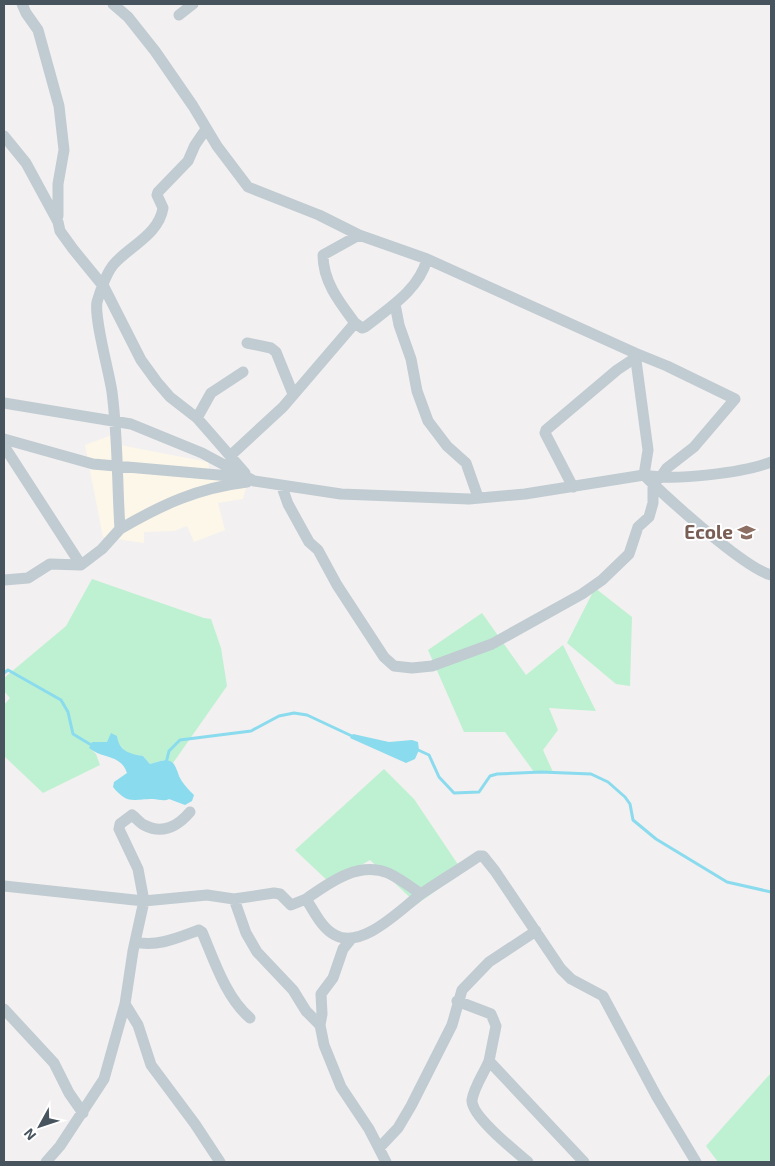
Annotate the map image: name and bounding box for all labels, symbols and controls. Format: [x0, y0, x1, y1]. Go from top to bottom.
place label: Ecole [684, 520, 733, 543]
school or university icon: Ecole [737, 522, 757, 542]
north arrow [15, 1101, 65, 1151]
text: N [20, 1125, 39, 1144]

